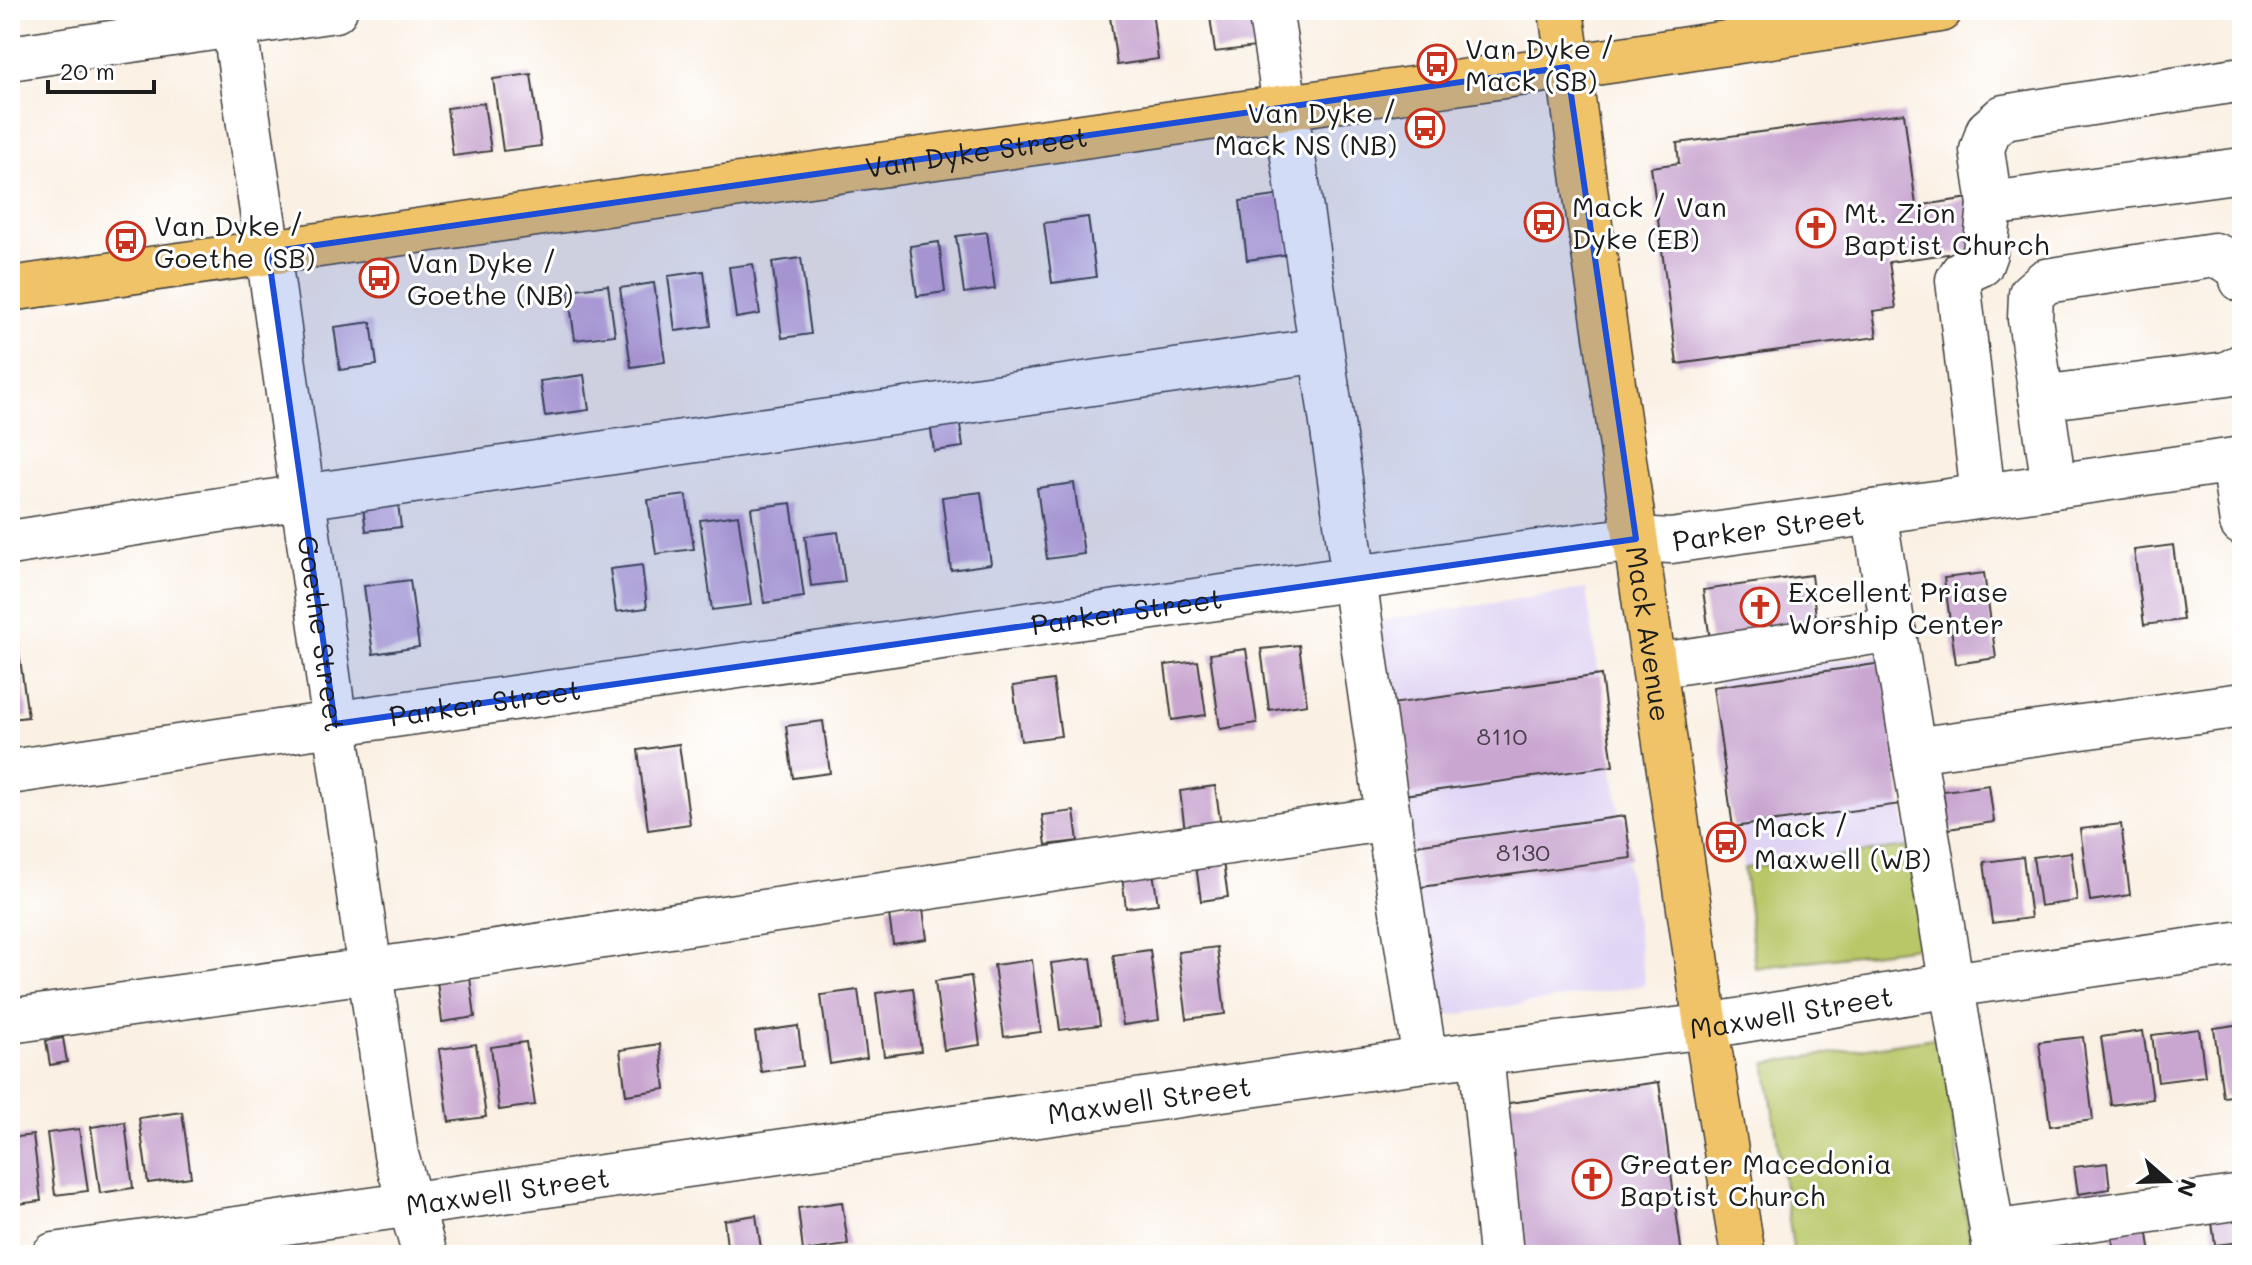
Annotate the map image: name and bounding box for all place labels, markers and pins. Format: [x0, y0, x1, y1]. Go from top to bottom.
place label: Van Dyke / Mack (SB) [1465, 30, 1615, 98]
bus stop icon: Van Dyke / Mack (SB) [1416, 43, 1458, 85]
place label: Van Dyke / Mack NS (NB) [1214, 94, 1397, 162]
bus stop icon: Van Dyke / Mack NS (NB) [1404, 107, 1446, 149]
place label: Mack / Van Dyke (EB) [1572, 188, 1727, 256]
place label: Mt. Zion Baptist Church [1844, 194, 2049, 262]
bus stop icon: Mack / Van Dyke (EB) [1523, 201, 1565, 243]
place label: Van Dyke / Goethe (SB) [154, 207, 315, 275]
church icon: Mt. Zion Baptist Church [1795, 207, 1837, 249]
bus stop icon: Van Dyke / Goethe (SB) [105, 220, 147, 262]
place label: Van Dyke / Goethe (NB) [407, 244, 573, 312]
bus stop icon: Van Dyke / Goethe (NB) [358, 257, 400, 299]
place label: Excellent Priase Worship Center [1788, 573, 2008, 641]
church icon: Excellent Priase Worship Center [1739, 586, 1781, 628]
place label: Mack / Maxwell (WB) [1754, 808, 1931, 876]
bus stop icon: Mack / Maxwell (WB) [1705, 821, 1747, 863]
place label: Greater Macedonia Baptist Church [1620, 1145, 1892, 1213]
church icon: Greater Macedonia Baptist Church [1571, 1158, 1613, 1200]

